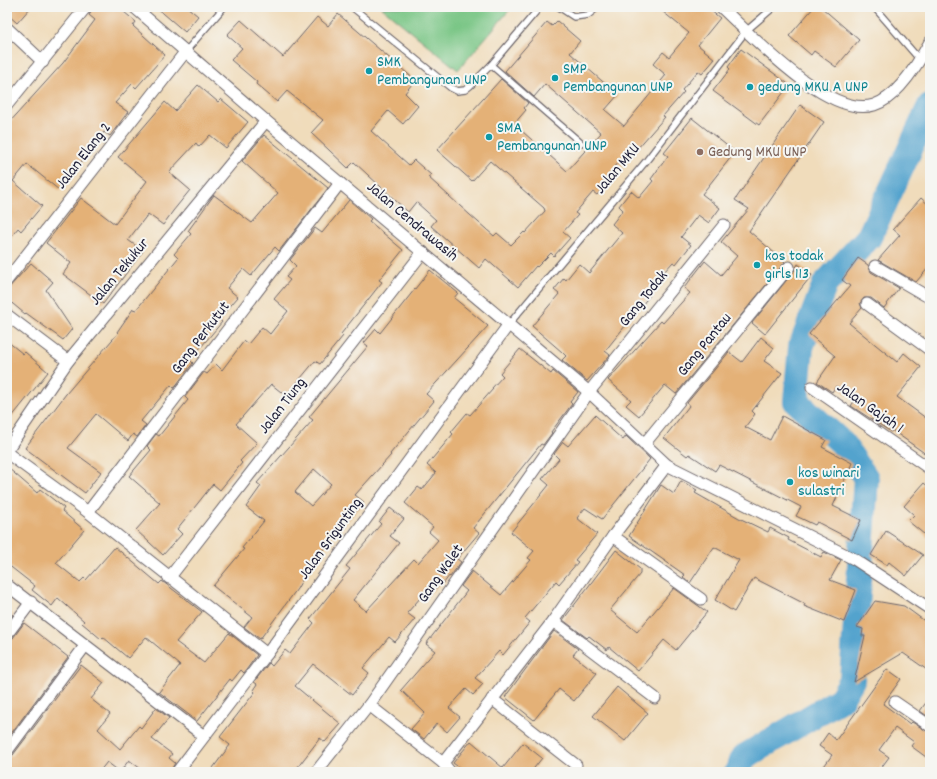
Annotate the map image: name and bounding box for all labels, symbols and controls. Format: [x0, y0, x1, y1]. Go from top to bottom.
place label: SMK Pembangunan UNP [377, 51, 487, 92]
place label: SMP Pembangunan UNP [563, 58, 673, 99]
marker: SMK Pembangunan UNP [364, 66, 374, 76]
marker: SMP Pembangunan UNP [550, 73, 560, 83]
place label: gedung MKU A UNP [758, 76, 868, 99]
marker: gedung MKU A UNP [745, 82, 755, 92]
place label: SMA Pembangunan UNP [497, 117, 607, 158]
street label: Jalan Elang 2 [51, 118, 117, 194]
marker: SMA Pembangunan UNP [484, 132, 494, 142]
street label: Jalan MKU [590, 139, 646, 199]
place label: Gedung MKU UNP [708, 141, 807, 164]
marker: Gedung MKU UNP [695, 147, 705, 157]
street label: Jalan Cendrawasih [361, 177, 463, 267]
street label: Jalan Tekukur [85, 233, 155, 311]
place label: kos todak girls 113 [765, 245, 824, 286]
marker: kos todak girls 113 [752, 260, 762, 270]
street label: Gang Todak [614, 266, 674, 332]
street label: Gang Perkutut [166, 297, 236, 379]
street label: Gang Pantau [672, 308, 738, 382]
street label: Jalan Tiung [254, 373, 312, 439]
street label: Jalan Gajah 1 [832, 376, 908, 440]
place label: kos winari sulastri [798, 462, 859, 503]
marker: kos winari sulastri [785, 477, 795, 487]
street label: Jalan Srigunting [293, 493, 369, 585]
street label: Gang Walet [412, 540, 470, 608]

